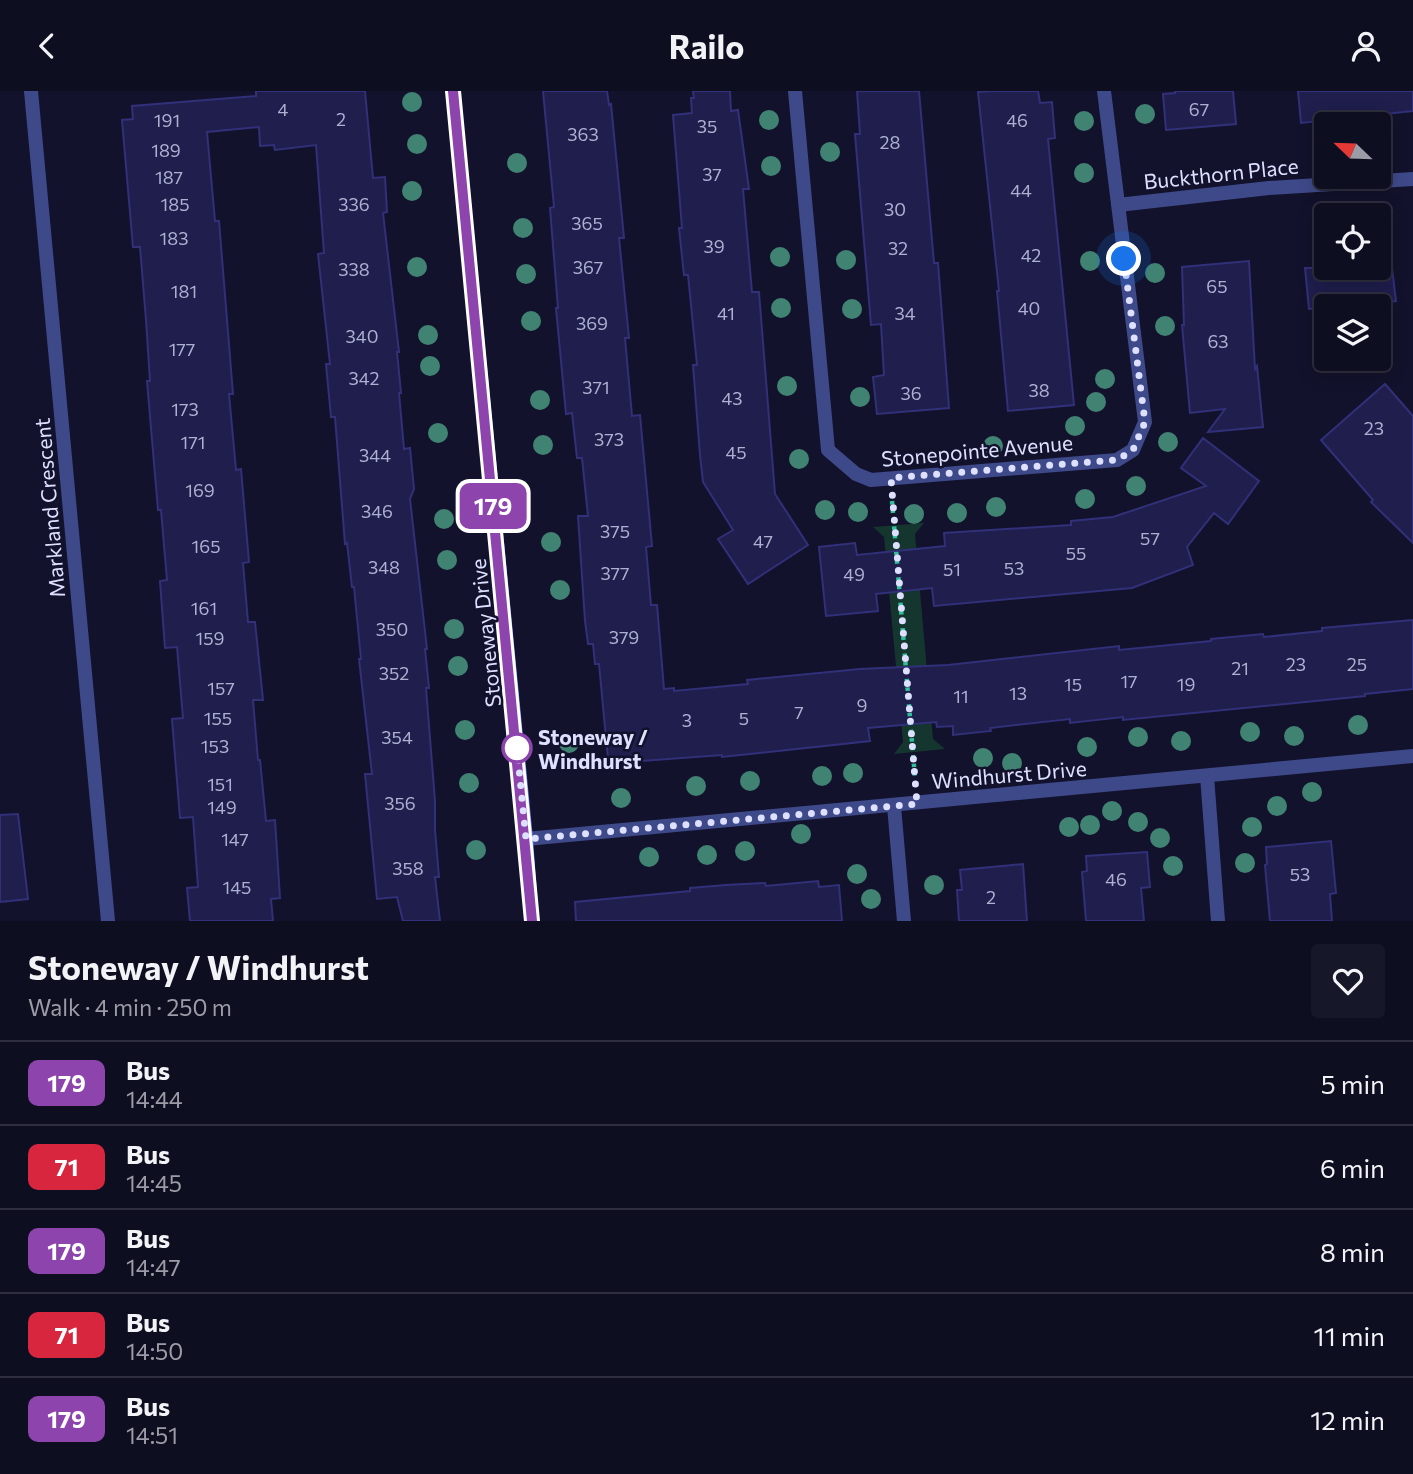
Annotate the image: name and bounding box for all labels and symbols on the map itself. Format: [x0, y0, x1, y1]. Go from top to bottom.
house number: 4 [278, 98, 289, 120]
house number: 67 [1189, 98, 1209, 120]
house number: 2 [336, 108, 346, 130]
house number: 191 [154, 109, 180, 131]
house number: 46 [1006, 109, 1028, 131]
north arrow [1314, 112, 1391, 189]
house number: 35 [697, 115, 717, 137]
house number: 363 [567, 123, 599, 145]
house number: 28 [880, 131, 901, 153]
house number: 189 [151, 139, 181, 161]
street label: Buckthorn Place [1142, 152, 1300, 194]
house number: 37 [702, 163, 722, 185]
house number: 187 [155, 166, 183, 188]
house number: 44 [1010, 179, 1032, 201]
house number: 185 [161, 193, 189, 215]
house number: 336 [338, 193, 370, 215]
house number: 30 [884, 198, 906, 220]
house number: 365 [571, 212, 603, 234]
house number: 183 [160, 227, 188, 249]
house number: 39 [703, 235, 725, 257]
house number: 32 [888, 237, 908, 259]
your location [1106, 241, 1141, 276]
house number: 42 [1021, 244, 1041, 266]
house number: 367 [573, 256, 603, 278]
house number: 338 [338, 258, 370, 280]
house number: 65 [1206, 275, 1228, 297]
house number: 181 [171, 280, 197, 302]
house number: 40 [1018, 297, 1040, 319]
house number: 41 [717, 302, 735, 324]
house number: 34 [894, 302, 916, 324]
house number: 369 [576, 312, 608, 334]
house number: 340 [346, 325, 378, 347]
house number: 63 [1207, 330, 1229, 352]
house number: 177 [169, 338, 195, 360]
house number: 342 [349, 367, 379, 389]
house number: 371 [582, 376, 610, 398]
house number: 38 [1028, 379, 1050, 401]
house number: 36 [900, 382, 922, 404]
house number: 43 [721, 387, 743, 409]
house number: 173 [171, 398, 199, 420]
street label: Markland Crescent [29, 417, 69, 599]
house number: 23 [1364, 417, 1384, 439]
house number: 373 [594, 428, 624, 450]
street label: Stonepointe Avenue [880, 429, 1074, 471]
house number: 171 [181, 431, 205, 453]
house number: 45 [725, 441, 747, 463]
house number: 344 [359, 444, 391, 466]
house number: 169 [185, 479, 215, 501]
line badge: 179 [453, 483, 533, 529]
house number: 346 [361, 500, 393, 522]
house number: 375 [600, 520, 630, 542]
house number: 57 [1140, 527, 1160, 549]
house number: 47 [753, 530, 773, 552]
house number: 165 [192, 535, 220, 557]
house number: 55 [1066, 542, 1086, 564]
house number: 348 [368, 556, 400, 578]
house number: 53 [1004, 557, 1024, 579]
street label: Stoneway Drive [465, 558, 505, 708]
house number: 51 [943, 558, 961, 580]
house number: 377 [600, 562, 630, 584]
house number: 49 [843, 563, 865, 585]
house number: 161 [191, 597, 217, 619]
house number: 350 [376, 618, 408, 640]
house number: 379 [609, 626, 639, 648]
house number: 159 [196, 627, 224, 649]
house number: 23 [1286, 653, 1306, 675]
house number: 25 [1347, 653, 1367, 675]
house number: 21 [1231, 657, 1249, 679]
house number: 352 [379, 662, 409, 684]
house number: 17 [1120, 670, 1138, 692]
house number: 15 [1064, 673, 1082, 695]
house number: 19 [1177, 673, 1195, 695]
house number: 157 [207, 677, 235, 699]
house number: 13 [1009, 682, 1027, 704]
house number: 11 [953, 685, 969, 707]
house number: 9 [857, 694, 867, 716]
house number: 7 [794, 701, 804, 723]
house number: 155 [204, 707, 232, 729]
house number: 5 [739, 707, 749, 729]
house number: 3 [682, 709, 692, 731]
place label: Stoneway / Windhurst [538, 724, 648, 773]
house number: 354 [381, 726, 413, 748]
marker: Stoneway / Windhurst [502, 733, 532, 763]
house number: 153 [201, 735, 229, 757]
street label: Windhurst Drive [930, 755, 1088, 793]
house number: 151 [207, 773, 233, 795]
house number: 356 [384, 792, 416, 814]
house number: 149 [207, 796, 237, 818]
house number: 147 [221, 828, 249, 850]
house number: 358 [392, 857, 424, 879]
house number: 53 [1290, 863, 1310, 885]
house number: 46 [1105, 868, 1127, 890]
house number: 145 [223, 876, 251, 898]
house number: 2 [986, 886, 996, 908]

